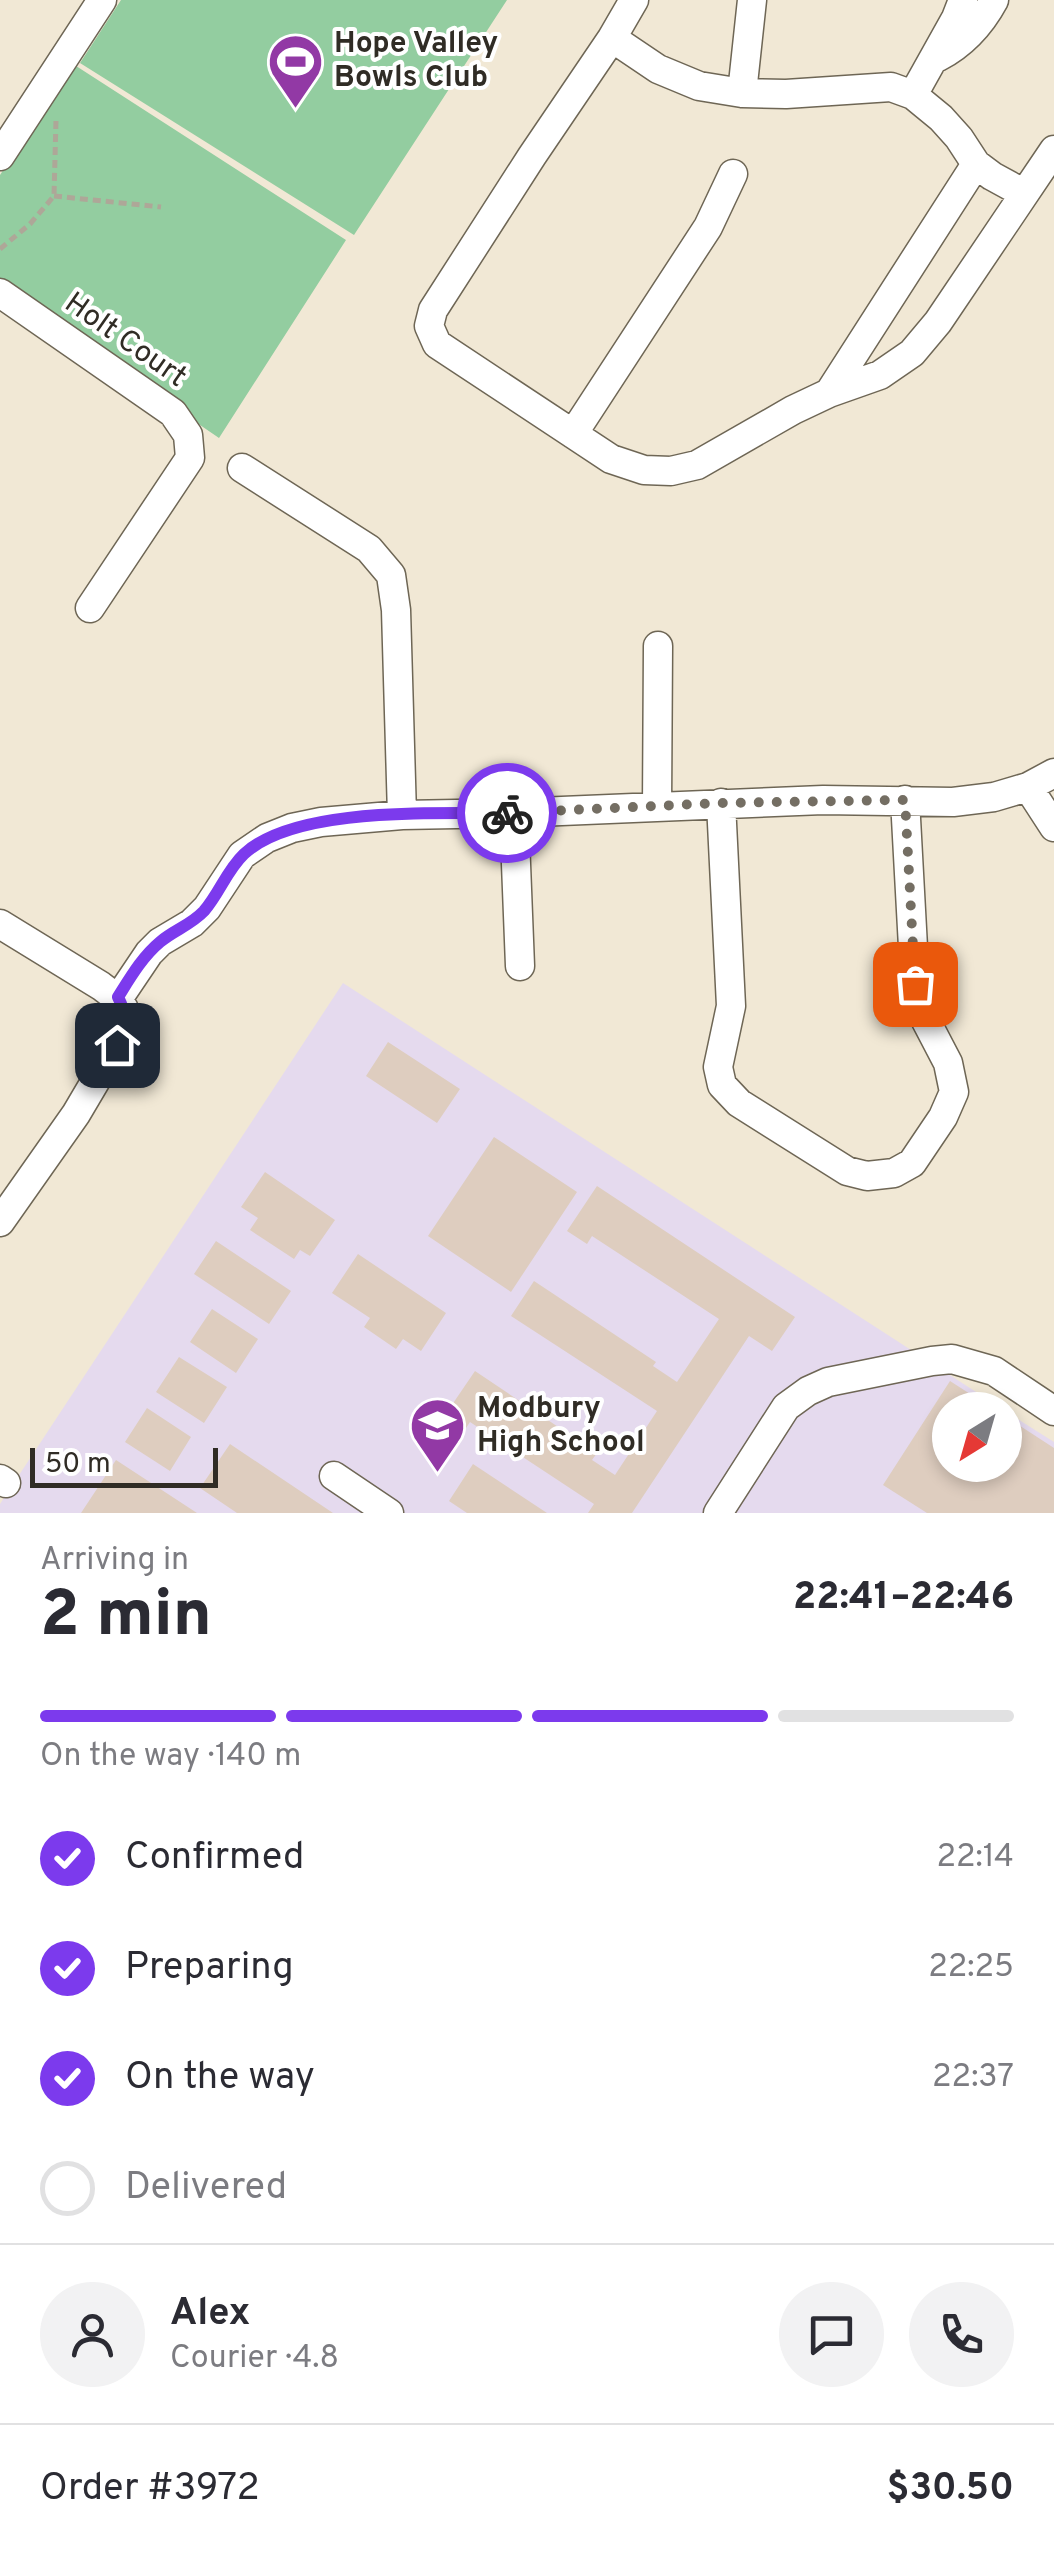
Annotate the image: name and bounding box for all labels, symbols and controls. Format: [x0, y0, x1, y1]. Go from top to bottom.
place label: Hope Valley Bowls Club [334, 26, 498, 97]
sports icon: Hope Valley Bowls Club [265, 31, 325, 110]
street label: Holt Court [57, 285, 193, 397]
courier [457, 763, 557, 863]
icon: bike [480, 786, 535, 841]
pin [873, 942, 958, 1027]
icon: bag [888, 957, 943, 1012]
pin [75, 1003, 160, 1088]
icon: home [90, 1018, 145, 1073]
place label: Modbury High School [477, 1391, 645, 1462]
north arrow [932, 1392, 1022, 1482]
map controls [932, 1392, 1022, 1482]
school or university icon: Modbury High School [408, 1396, 468, 1475]
scale bar [30, 1443, 218, 1488]
text: 50 m [45, 1447, 111, 1483]
text: Arriving in [40, 1541, 189, 1581]
text: 22:41–22:46 [793, 1574, 1014, 1623]
text: 2 min [40, 1577, 212, 1659]
text: On the way · 140 m [40, 1737, 301, 1777]
icon: check [40, 1831, 95, 1886]
text: Confirmed [125, 1834, 304, 1883]
text: 22:14 [936, 1838, 1014, 1878]
icon: check [40, 1941, 95, 1996]
text: Preparing [125, 1944, 294, 1993]
text: 22:25 [928, 1948, 1014, 1988]
icon: check [40, 2051, 95, 2106]
text: On the way [125, 2054, 315, 2103]
text: 22:37 [932, 2058, 1014, 2098]
text: Delivered [125, 2164, 287, 2213]
button: person [40, 2282, 145, 2387]
button: chat [779, 2282, 884, 2387]
button: phone [909, 2282, 1014, 2387]
text: Alex [170, 2290, 250, 2339]
text: Courier · 4.8 [170, 2339, 339, 2379]
text: Order #3972 [40, 2465, 260, 2514]
text: $30.50 [887, 2465, 1014, 2514]

